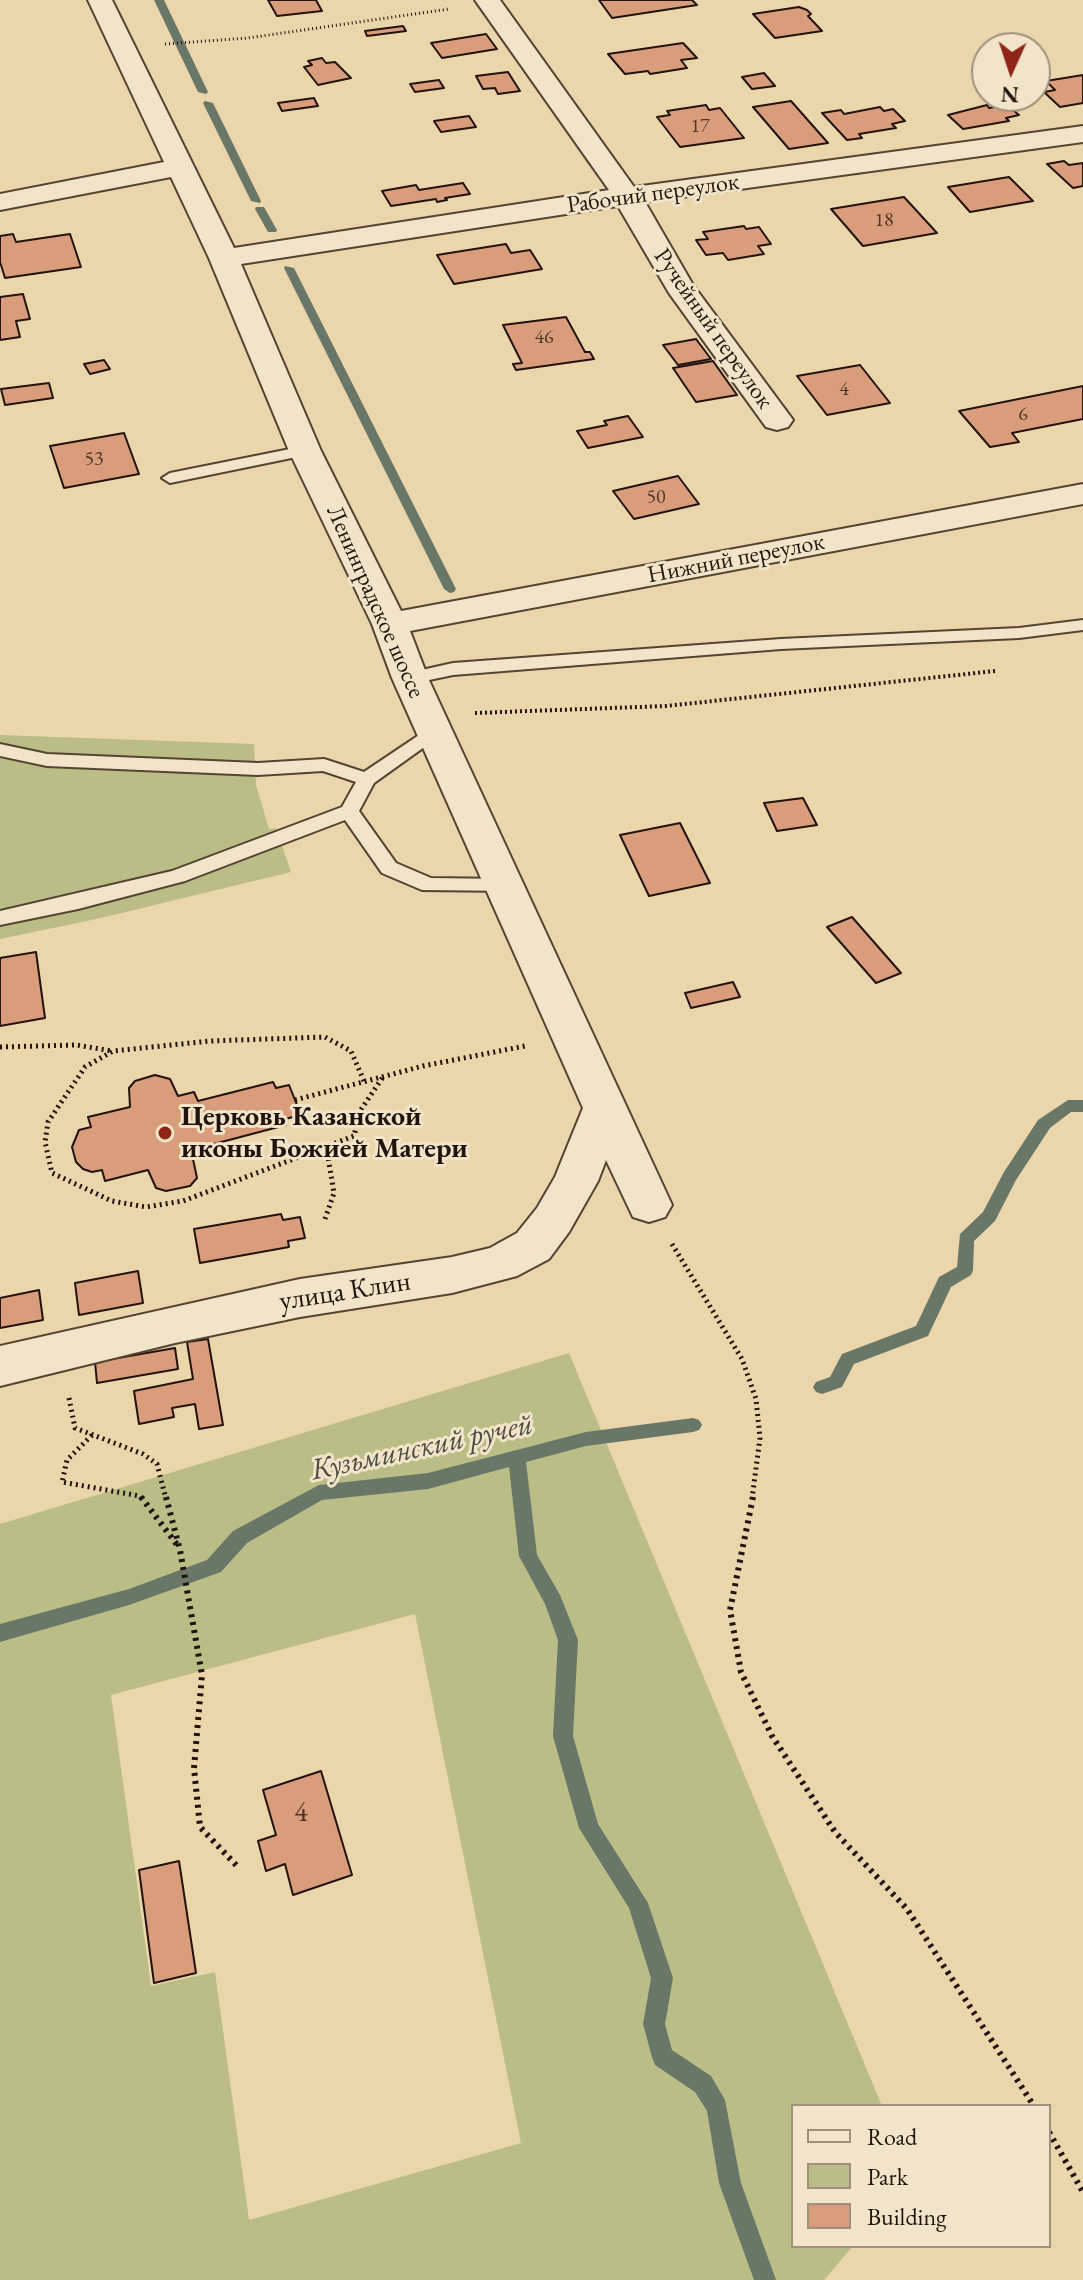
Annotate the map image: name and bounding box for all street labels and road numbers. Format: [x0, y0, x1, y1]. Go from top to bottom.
street label: Рабочий переулок [565, 168, 741, 220]
street label: Ручейный переулок [647, 243, 779, 415]
street label: Ленинградское шоссе [320, 501, 430, 703]
street label: Нижний переулок [645, 528, 827, 590]
street label: улица Клин [277, 1265, 413, 1319]

